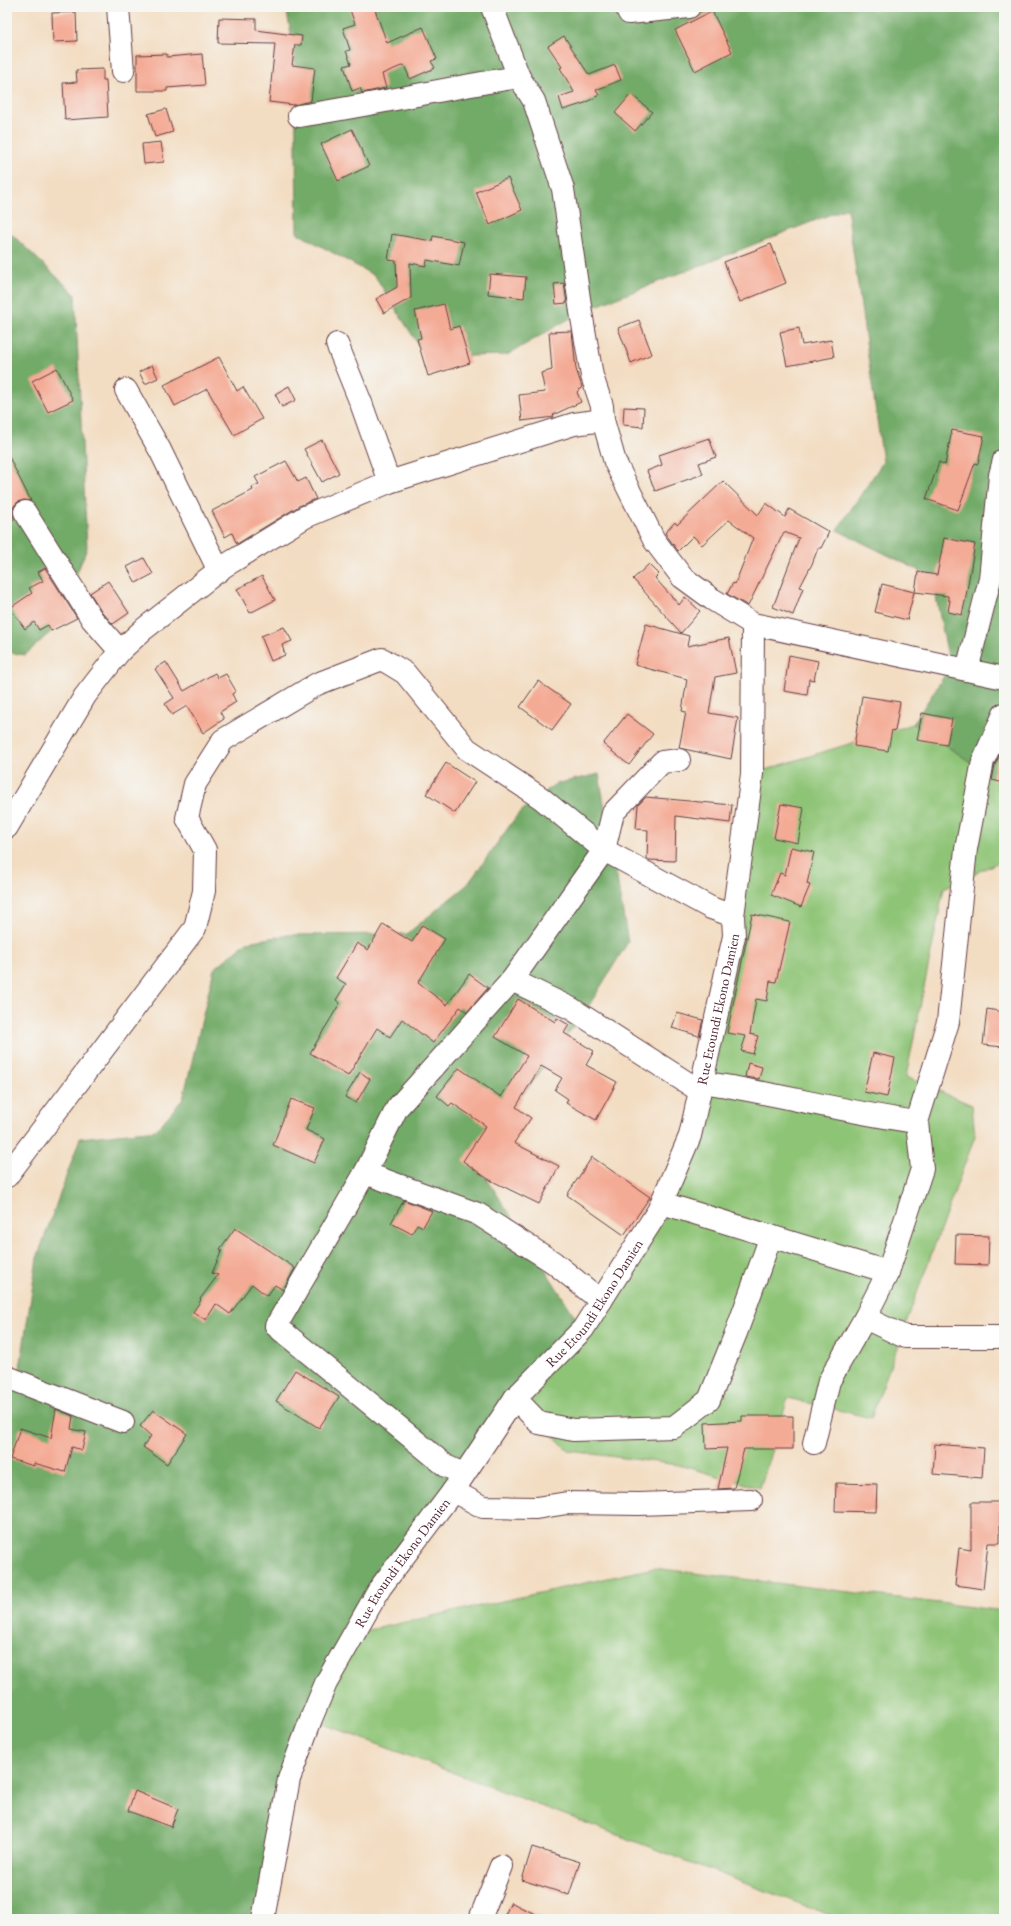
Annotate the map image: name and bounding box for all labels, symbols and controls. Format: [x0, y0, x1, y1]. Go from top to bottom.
street label: Rue Etoundi Ekono Damien [693, 931, 743, 1087]
street label: Rue Etoundi Ekono Damien [542, 1235, 647, 1371]
street label: Rue Etoundi Ekono Damien [350, 1494, 454, 1631]

